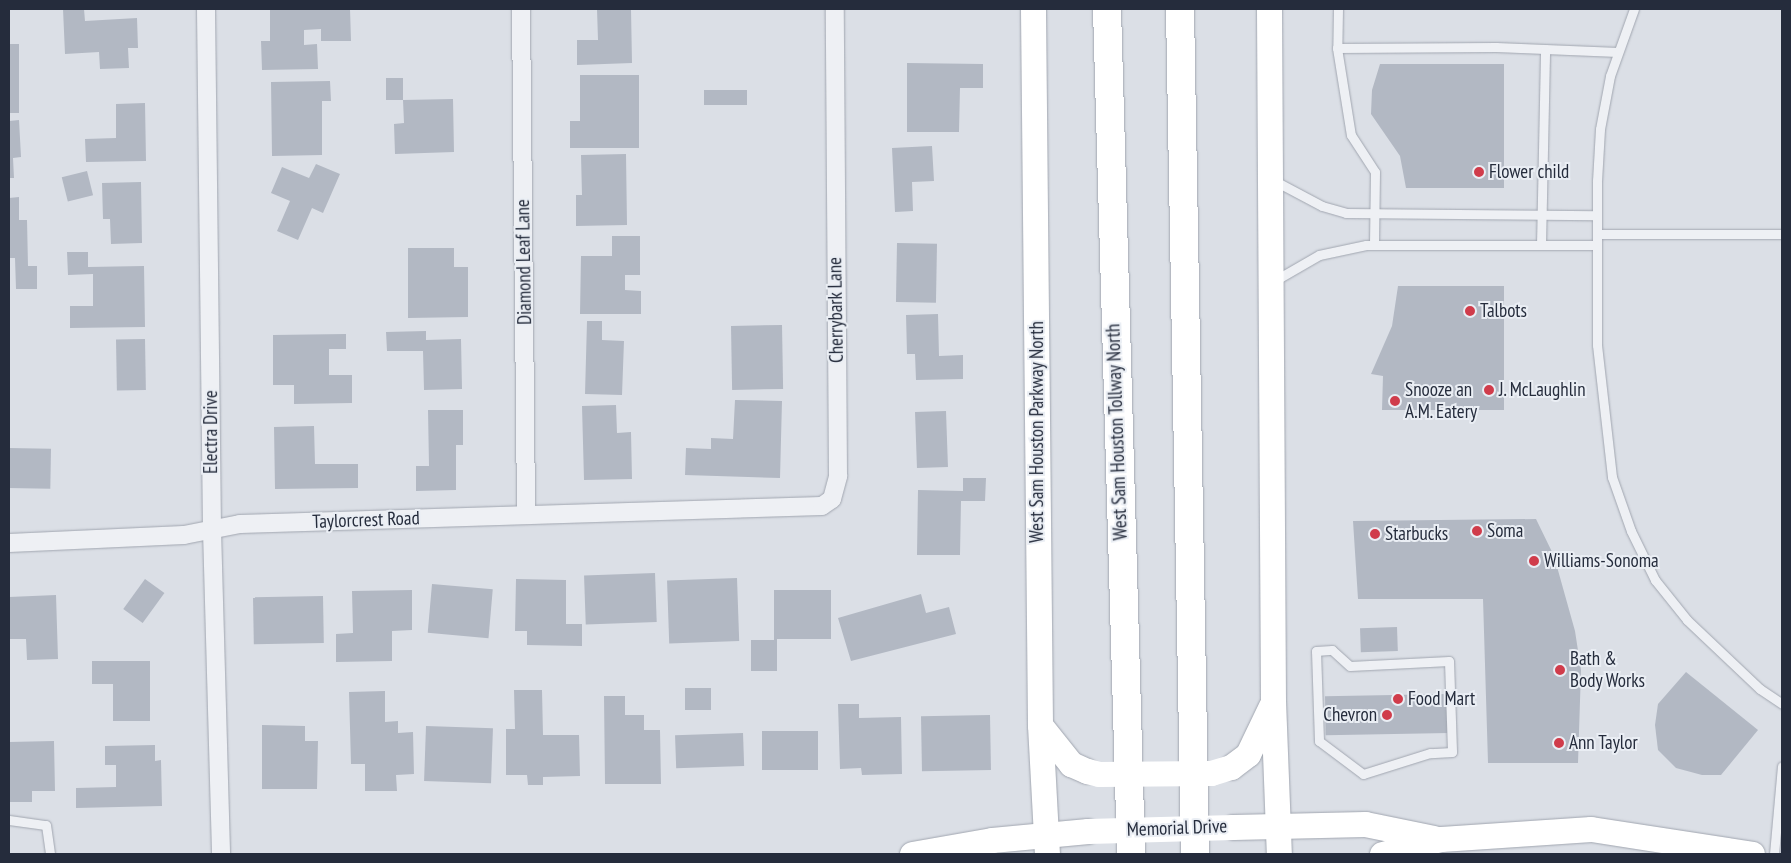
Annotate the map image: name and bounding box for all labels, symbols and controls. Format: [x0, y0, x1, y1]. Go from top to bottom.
place label: Flower child [1489, 161, 1569, 183]
marker: Flower child [1473, 166, 1485, 178]
street label: Diamond Leaf Lane [512, 199, 536, 325]
street label: Cherrybark Lane [824, 257, 848, 363]
place label: Talbots [1480, 300, 1527, 322]
marker: Talbots [1464, 305, 1476, 317]
street label: West Sam Houston Parkway North [1026, 321, 1048, 543]
street label: West Sam Houston Tollway North [1102, 323, 1132, 541]
place label: Snooze an A.M. Eatery [1405, 379, 1478, 423]
place label: J. McLaughlin [1499, 379, 1587, 401]
marker: J. McLaughlin [1483, 384, 1495, 396]
street label: Electra Drive [200, 390, 222, 474]
marker: Snooze an A.M. Eatery [1389, 395, 1401, 407]
street label: Taylorcrest Road [312, 507, 420, 533]
place label: Soma [1487, 520, 1523, 542]
place label: Starbucks [1385, 523, 1448, 545]
marker: Soma [1471, 525, 1483, 537]
marker: Starbucks [1369, 528, 1381, 540]
place label: Williams-Sonoma [1544, 550, 1659, 572]
marker: Williams-Sonoma [1528, 555, 1540, 567]
place label: Bath & Body Works [1570, 648, 1646, 692]
marker: Bath & Body Works [1554, 664, 1566, 676]
place label: Food Mart [1408, 688, 1475, 710]
marker: Food Mart [1392, 693, 1404, 705]
place label: Chevron [1323, 704, 1377, 726]
marker: Chevron [1381, 709, 1393, 721]
place label: Ann Taylor [1569, 732, 1638, 754]
marker: Ann Taylor [1553, 737, 1565, 749]
street label: Memorial Drive [1126, 815, 1228, 841]

